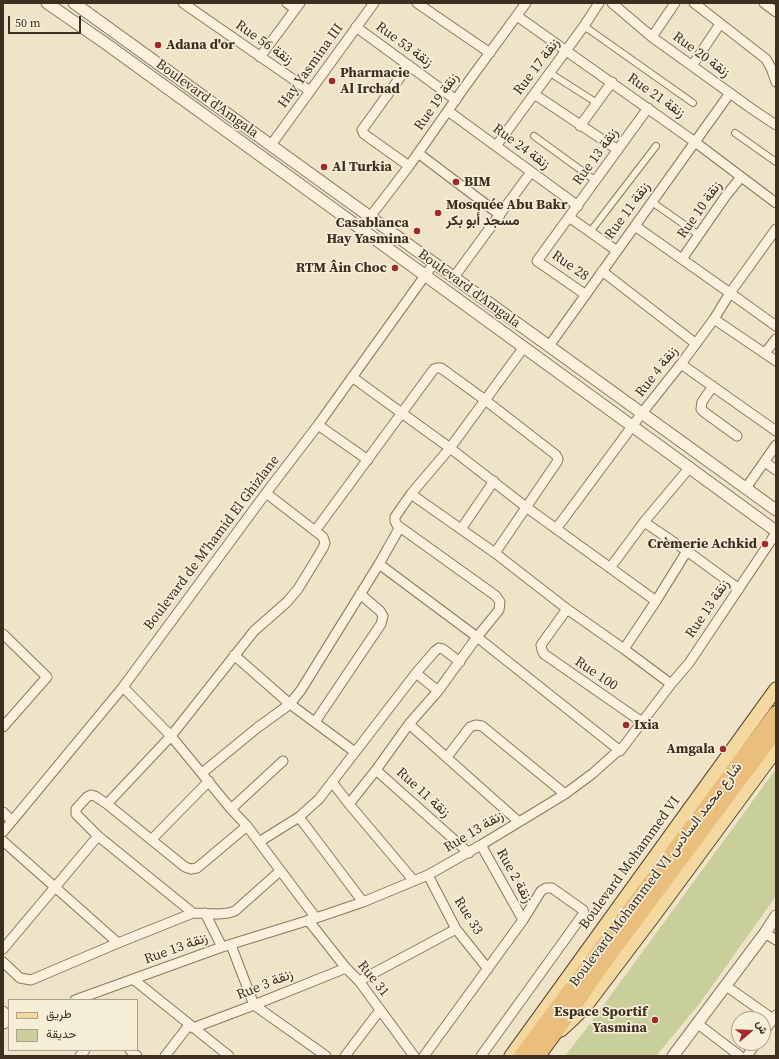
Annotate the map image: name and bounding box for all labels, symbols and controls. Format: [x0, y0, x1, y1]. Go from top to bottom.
scale bar [10, 8, 83, 34]
text: 50 m [15, 15, 41, 31]
street label: Rue 56 زنقة [232, 17, 296, 69]
street label: Rue 53 زنقة [372, 19, 436, 71]
street label: Hay Yasmina III [275, 20, 347, 112]
street label: Rue 20 زنقة [669, 29, 733, 81]
street label: Rue 17 زنقة [510, 35, 564, 99]
place label: Adana d'or [166, 37, 235, 53]
marker: Adana d'or [153, 40, 163, 50]
street label: Boulevard d'Amgala [152, 56, 262, 142]
place label: Pharmacie Al Irchad [340, 65, 410, 98]
street label: Rue 19 زنقة [411, 70, 463, 134]
street label: Rue 21 زنقة [624, 70, 688, 122]
marker: Pharmacie Al Irchad [327, 76, 337, 86]
street label: Rue 24 زنقة [489, 121, 553, 173]
street label: Rue 13 زنقة [570, 125, 622, 189]
place label: Al Turkia [332, 159, 392, 175]
marker: Al Turkia [319, 162, 329, 172]
place label: BIM [464, 174, 491, 190]
marker: BIM [451, 177, 461, 187]
street label: Rue 10 زنقة [674, 178, 726, 242]
street label: Rue 11 زنقة [602, 179, 654, 243]
place label: Mosquée Abu Bakr مسجد أبو بكر [446, 197, 567, 230]
marker: Mosquée Abu Bakr مسجد أبو بكر [433, 208, 443, 218]
place label: Casablanca Hay Yasmina [326, 215, 409, 248]
marker: Casablanca Hay Yasmina [412, 226, 422, 236]
street label: Boulevard d'Amgala [414, 246, 524, 332]
street label: Rue 28 [548, 247, 592, 285]
place label: RTM Âin Choc [296, 260, 387, 276]
marker: RTM Âin Choc [390, 263, 400, 273]
street label: Rue 4 زنقة [632, 343, 682, 401]
street label: Boulevard de M'hamid El Ghizlane [141, 452, 283, 634]
place label: Crèmerie Achkid [648, 536, 757, 552]
marker: Crèmerie Achkid [760, 539, 770, 549]
street label: Rue 13 زنقة [682, 577, 734, 641]
street label: Rue 100 [571, 654, 621, 694]
place label: Ixia [634, 717, 659, 733]
marker: Ixia [621, 720, 631, 730]
place label: Amgala [666, 741, 715, 757]
marker: Amgala [718, 744, 728, 754]
street label: Boulevard Mohammed VI شارع محمد السادس [566, 760, 746, 990]
street label: Rue 11 زنقة [393, 764, 453, 822]
street label: Boulevard Mohammed VI [576, 793, 684, 933]
street label: Rue 13 زنقة [441, 808, 507, 856]
street label: Rue 2 زنقة [492, 846, 536, 906]
street label: Rue 33 [450, 894, 486, 938]
street label: Rue 13 زنقة [142, 930, 210, 968]
street label: Rue 31 [353, 958, 393, 1000]
street label: Rue 3 زنقة [234, 966, 296, 1004]
legend [8, 999, 138, 1051]
place label: Espace Sportif Yasmina [554, 1004, 647, 1036]
text: طريق [46, 1006, 71, 1022]
north arrow [731, 1011, 771, 1051]
marker: Espace Sportif Yasmina [650, 1015, 660, 1025]
text: ش [753, 1019, 771, 1036]
text: حديقة [46, 1026, 76, 1042]

